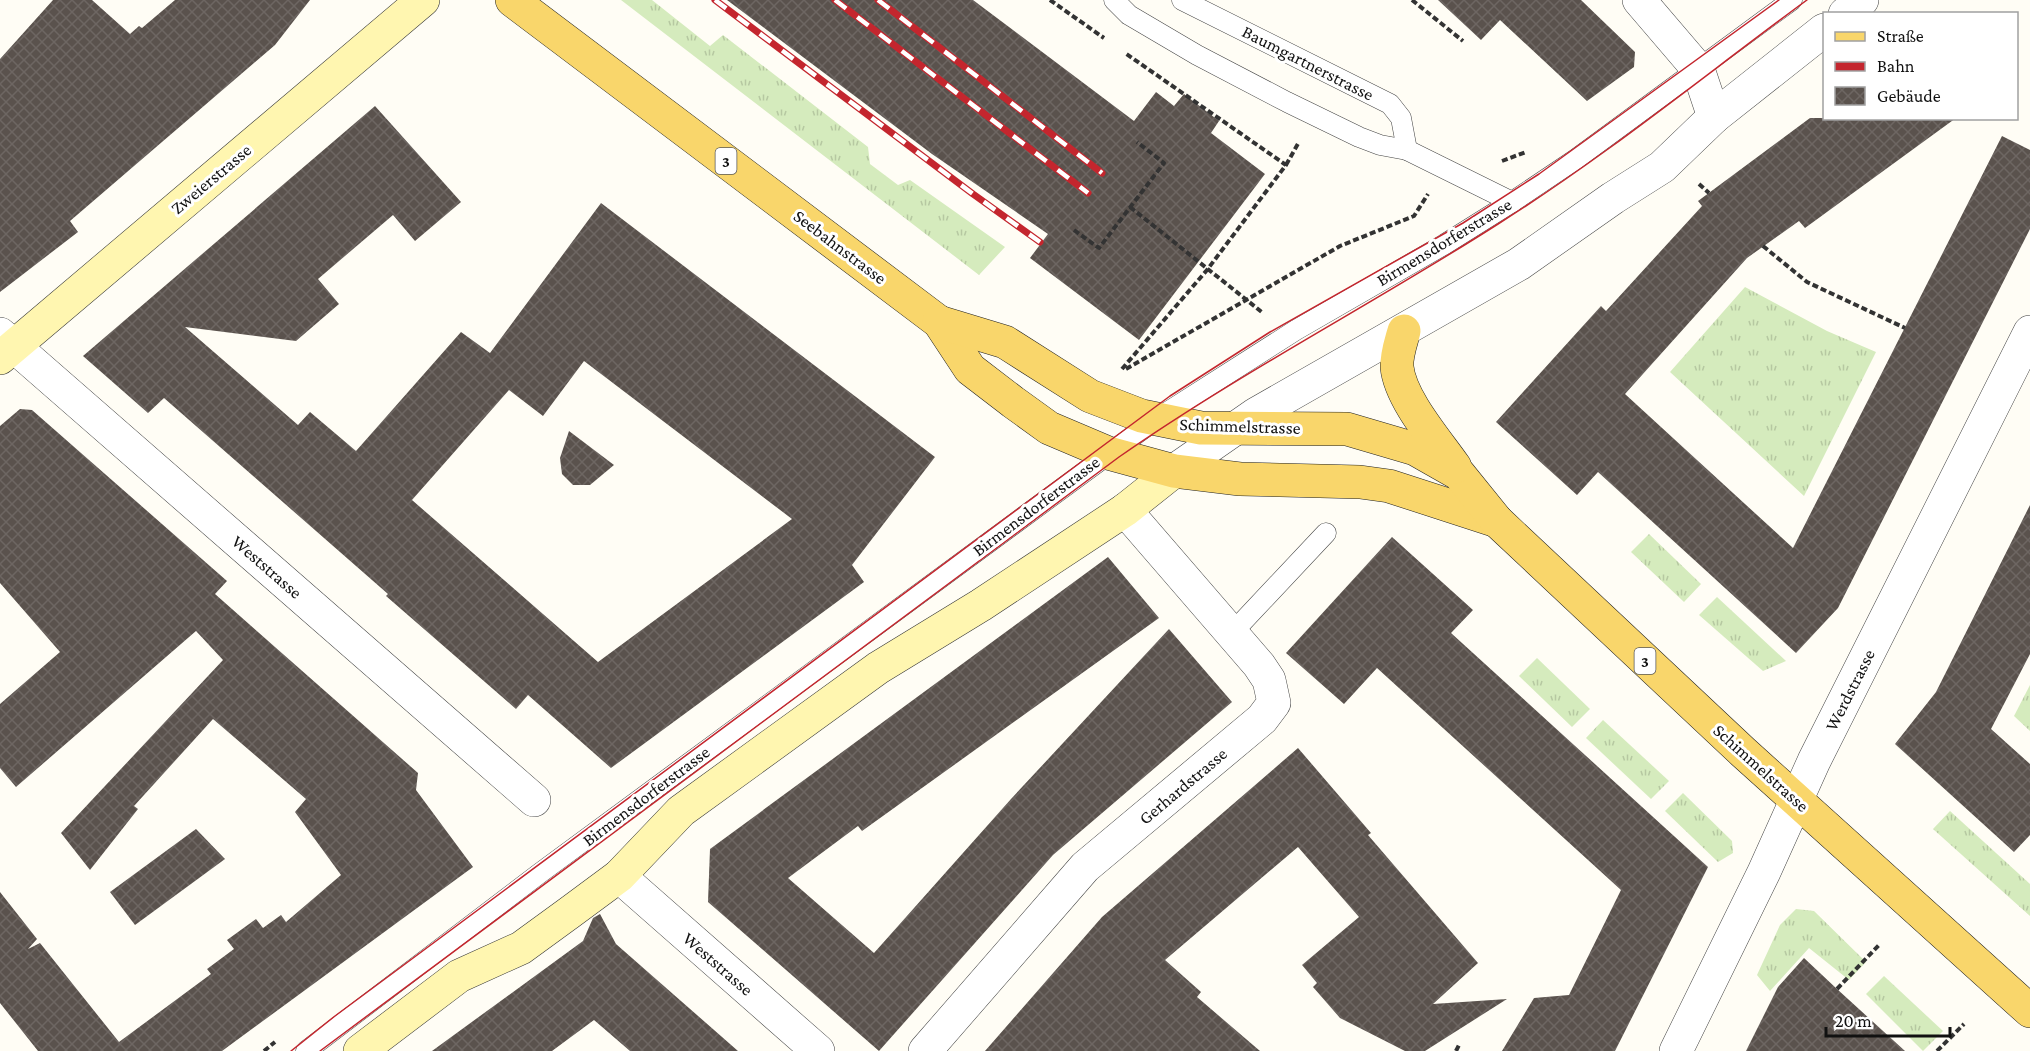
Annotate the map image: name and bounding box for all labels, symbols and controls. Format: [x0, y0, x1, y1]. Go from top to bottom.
legend [1823, 12, 2018, 120]
street label: Baumgartnerstrasse [1239, 21, 1377, 105]
text: Straße [1877, 26, 1924, 46]
text: Bahn [1877, 56, 1915, 76]
text: Gebäude [1877, 86, 1941, 106]
street label: Zweierstrasse [167, 140, 255, 218]
road number: 3 [716, 148, 736, 174]
street label: Birmensdorferstrasse [1373, 194, 1515, 290]
street label: Seebahnstrasse [790, 206, 890, 288]
street label: Schimmelstrasse [1179, 414, 1301, 438]
street label: Birmensdorferstrasse [969, 452, 1103, 560]
street label: Weststrasse [228, 531, 306, 603]
street label: Werdstrasse [1821, 646, 1879, 734]
road number: 3 [1634, 648, 1656, 674]
street label: Schimmelstrasse [1709, 720, 1813, 816]
street label: Birmensdorferstrasse [579, 742, 713, 850]
street label: Gerhardstrasse [1135, 743, 1231, 829]
street label: Weststrasse [679, 928, 757, 1000]
scale bar [1826, 1000, 1950, 1038]
text: 20 m [1835, 1011, 1872, 1031]

